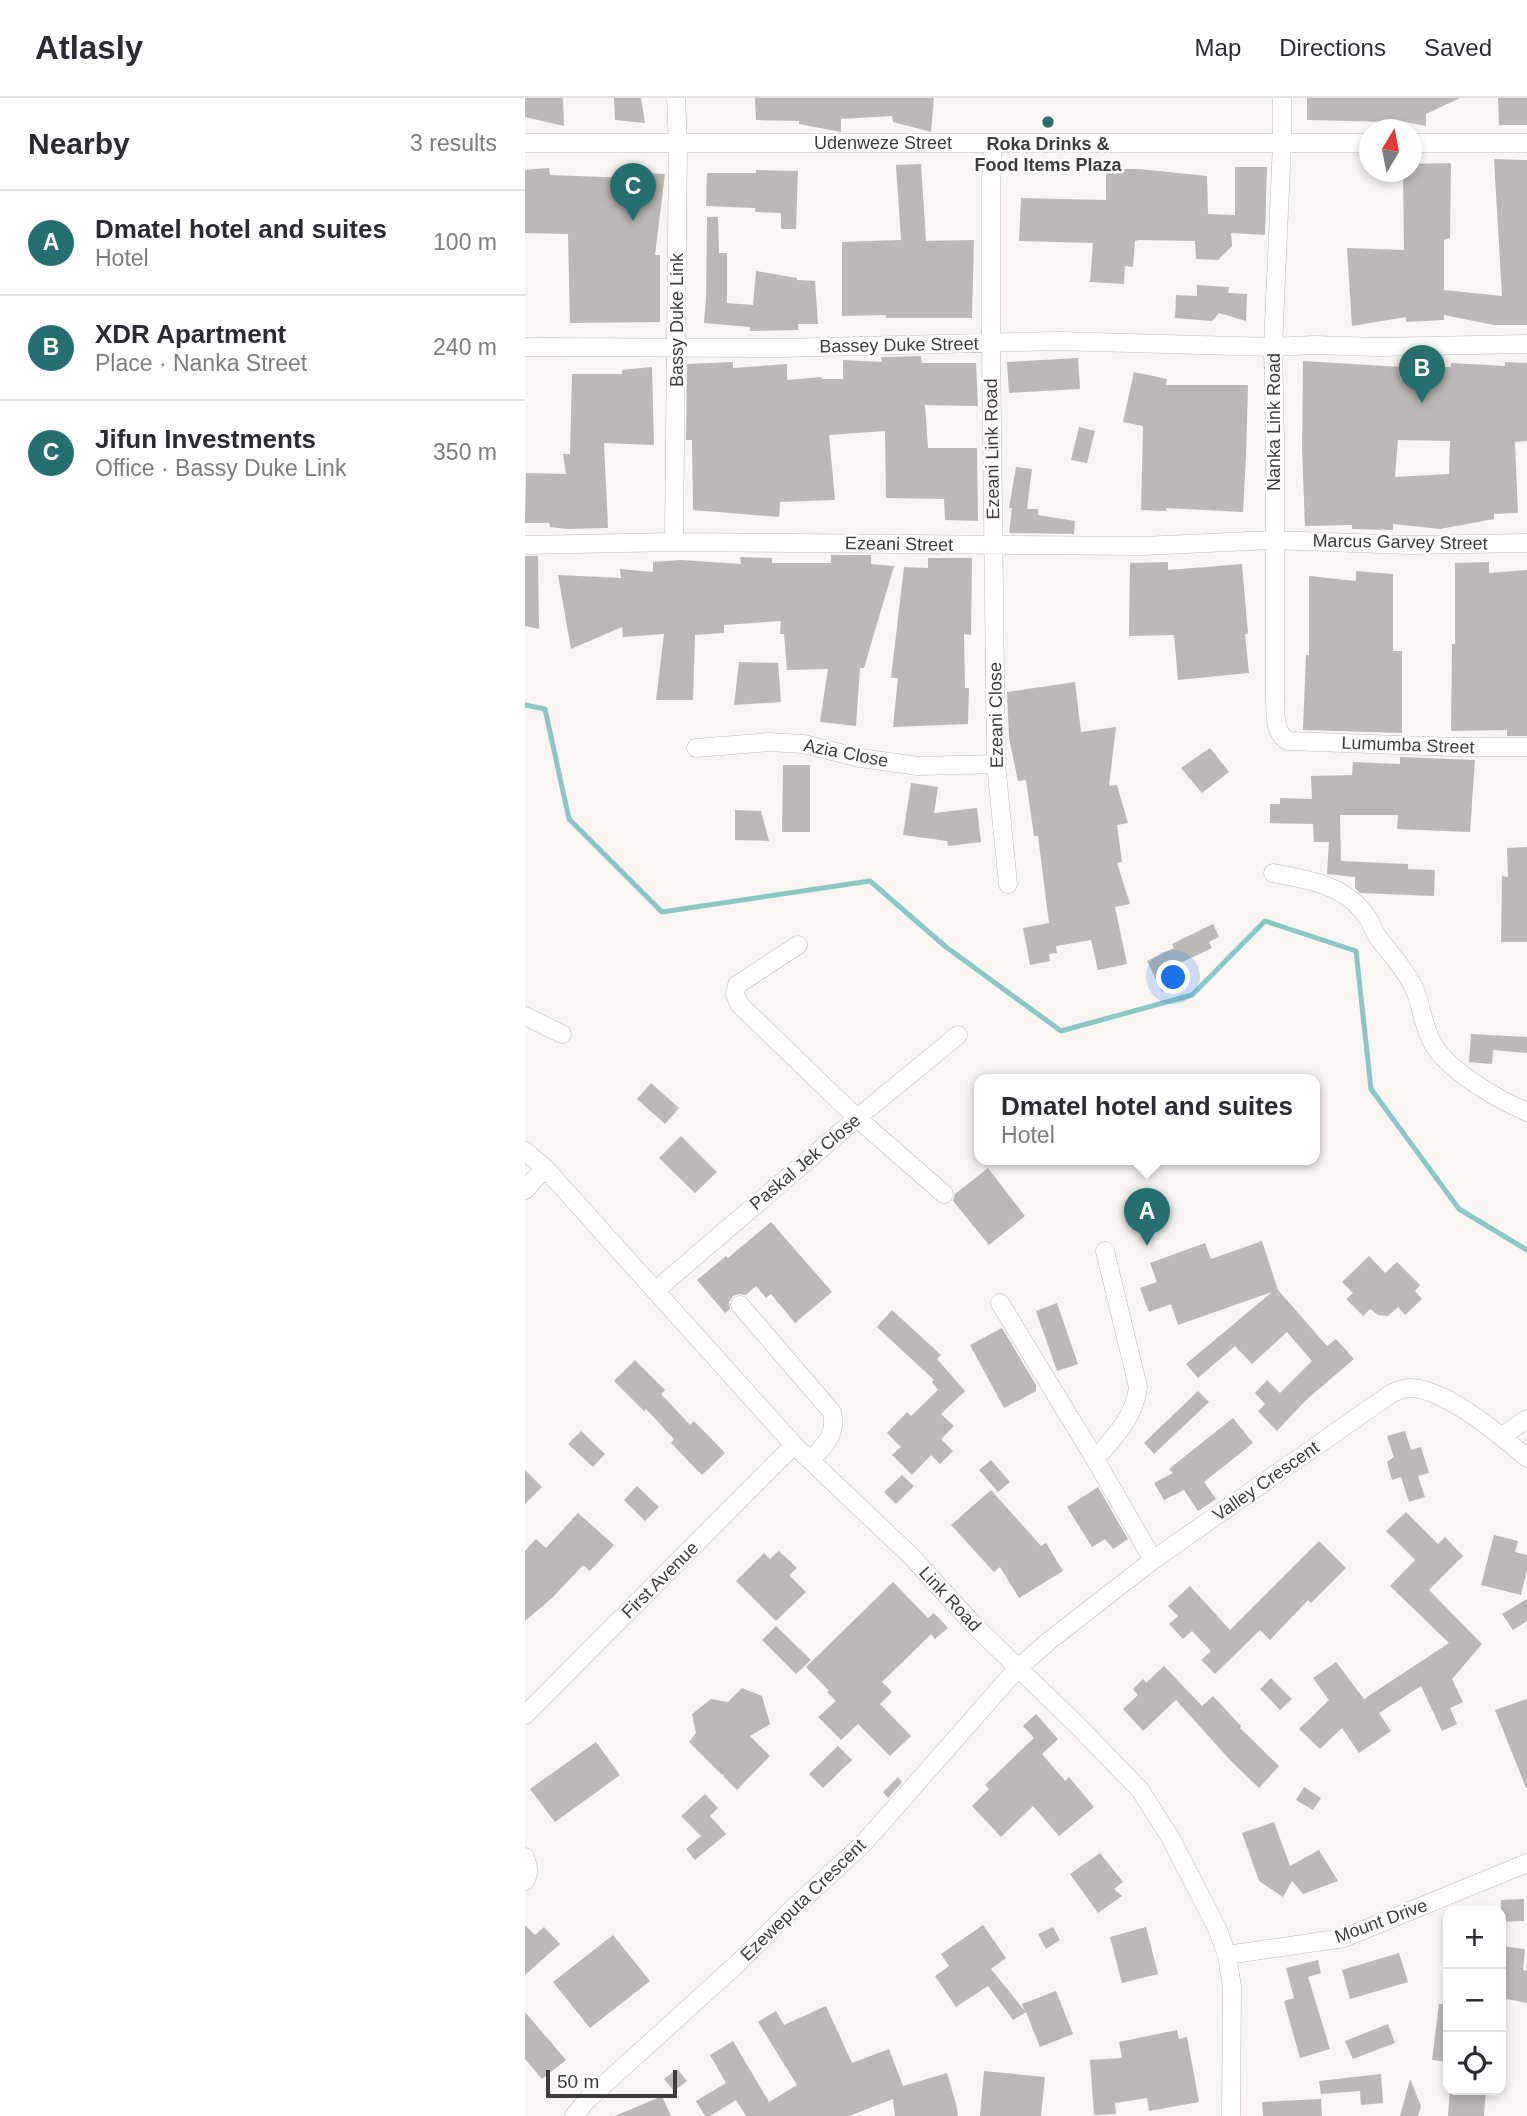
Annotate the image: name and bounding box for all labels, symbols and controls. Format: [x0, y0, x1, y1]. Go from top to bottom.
text: Atlasly [35, 29, 143, 66]
text: Map [1195, 34, 1241, 61]
text: Directions [1279, 34, 1386, 61]
text: Saved [1424, 34, 1492, 61]
marker: Roka Drinks & Food Items Plaza [1040, 114, 1056, 130]
north arrow [1359, 119, 1422, 182]
text: Nearby [28, 127, 130, 160]
text: 3 results [410, 130, 497, 156]
street label: Udenweze Street [814, 133, 952, 153]
place label: Roka Drinks & Food Items Plaza [974, 134, 1122, 175]
pin: C [610, 163, 656, 221]
text: Dmatel hotel and suites [95, 214, 387, 244]
text: A [43, 229, 59, 255]
text: 100 m [433, 229, 497, 255]
text: Hotel [95, 245, 149, 271]
street label: Bassy Duke Link [667, 252, 687, 387]
text: XDR Apartment [95, 319, 286, 349]
text: B [43, 334, 59, 360]
text: 240 m [433, 334, 497, 360]
street label: Bassey Duke Street [819, 334, 979, 356]
pin: B [1399, 345, 1445, 403]
text: Place · Nanka Street [95, 350, 307, 376]
street label: Nanka Link Road [1264, 353, 1284, 491]
street label: Ezeani Link Road [981, 378, 1003, 520]
text: Jifun Investments [95, 424, 316, 454]
text: C [43, 439, 59, 465]
text: 350 m [433, 439, 497, 465]
text: Office · Bassy Duke Link [95, 455, 346, 481]
street label: Marcus Garvey Street [1312, 530, 1488, 554]
street label: Ezeani Street [845, 533, 953, 555]
street label: Ezeani Close [985, 662, 1007, 768]
street label: Lumumba Street [1341, 733, 1475, 757]
street label: Azia Close [802, 735, 890, 771]
your location [1156, 960, 1190, 994]
popup [974, 1074, 1320, 1165]
text: Dmatel hotel and suites [1001, 1091, 1293, 1121]
street label: Paskal Jek Close [746, 1110, 864, 1214]
text: Hotel [1001, 1122, 1055, 1148]
pin: A [1124, 1188, 1170, 1246]
street label: Valley Crescent [1209, 1437, 1323, 1525]
street label: First Avenue [618, 1538, 702, 1622]
street label: Link Road [915, 1563, 985, 1635]
street label: Ezeweputa Crescent [736, 1835, 870, 1965]
street label: Mount Drive [1332, 1895, 1430, 1947]
map controls [1443, 1906, 1506, 2095]
button: + [1443, 1906, 1506, 1969]
button: − [1443, 1969, 1506, 2032]
button: locate [1443, 2032, 1506, 2095]
scale bar [546, 2067, 677, 2099]
text: 50 m [557, 2071, 599, 2092]

